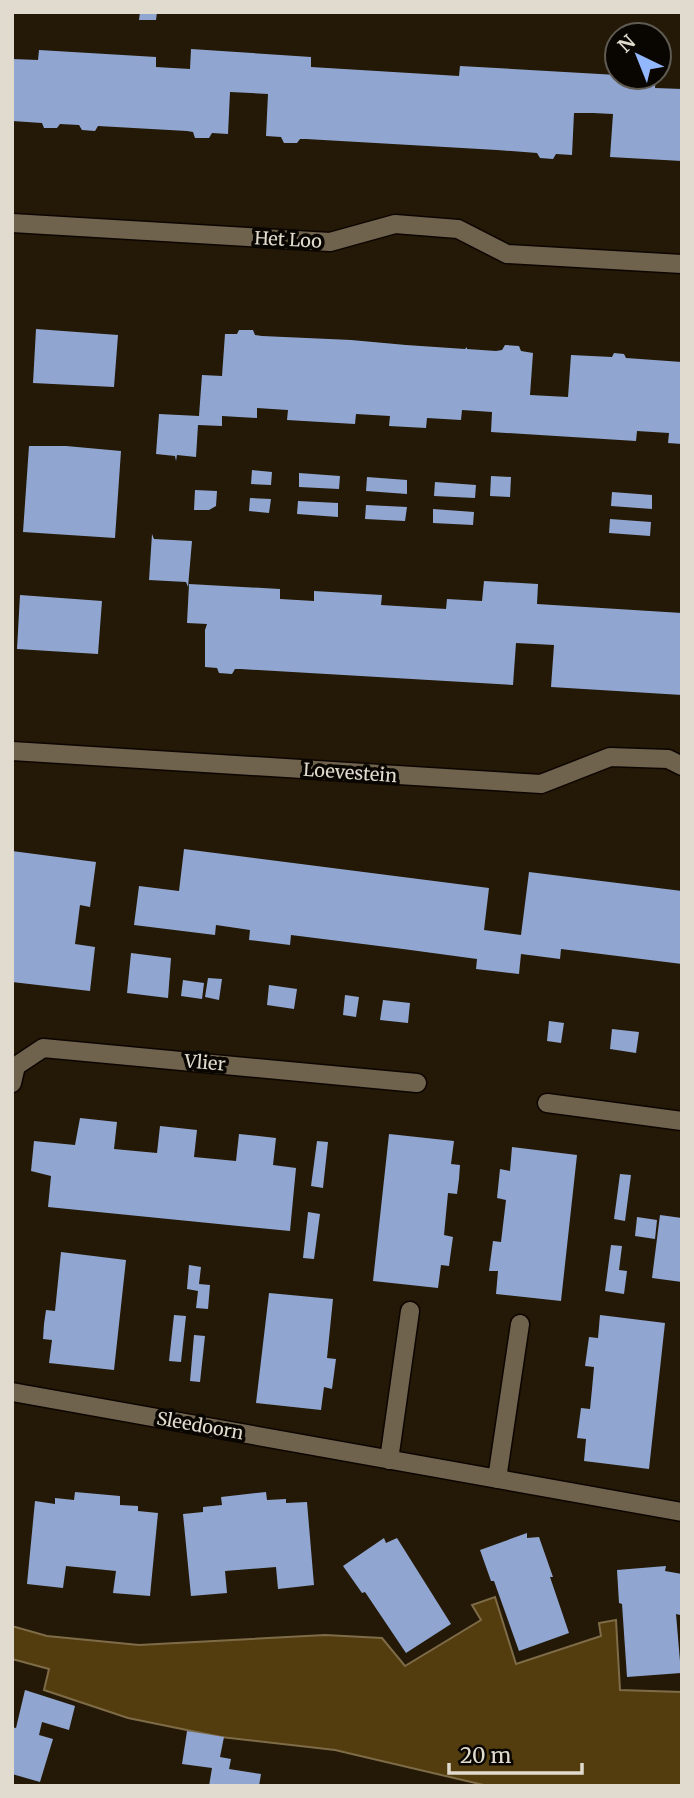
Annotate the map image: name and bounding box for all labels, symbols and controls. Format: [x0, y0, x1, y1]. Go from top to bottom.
north arrow [603, 21, 673, 91]
text: N [613, 30, 640, 57]
street label: Het Loo [254, 226, 322, 253]
street label: Loevestein [302, 758, 398, 787]
street label: Vlier [183, 1049, 227, 1076]
street label: Sleedoorn [155, 1407, 245, 1444]
scale bar [449, 1731, 582, 1775]
text: 20 m [460, 1742, 512, 1769]

